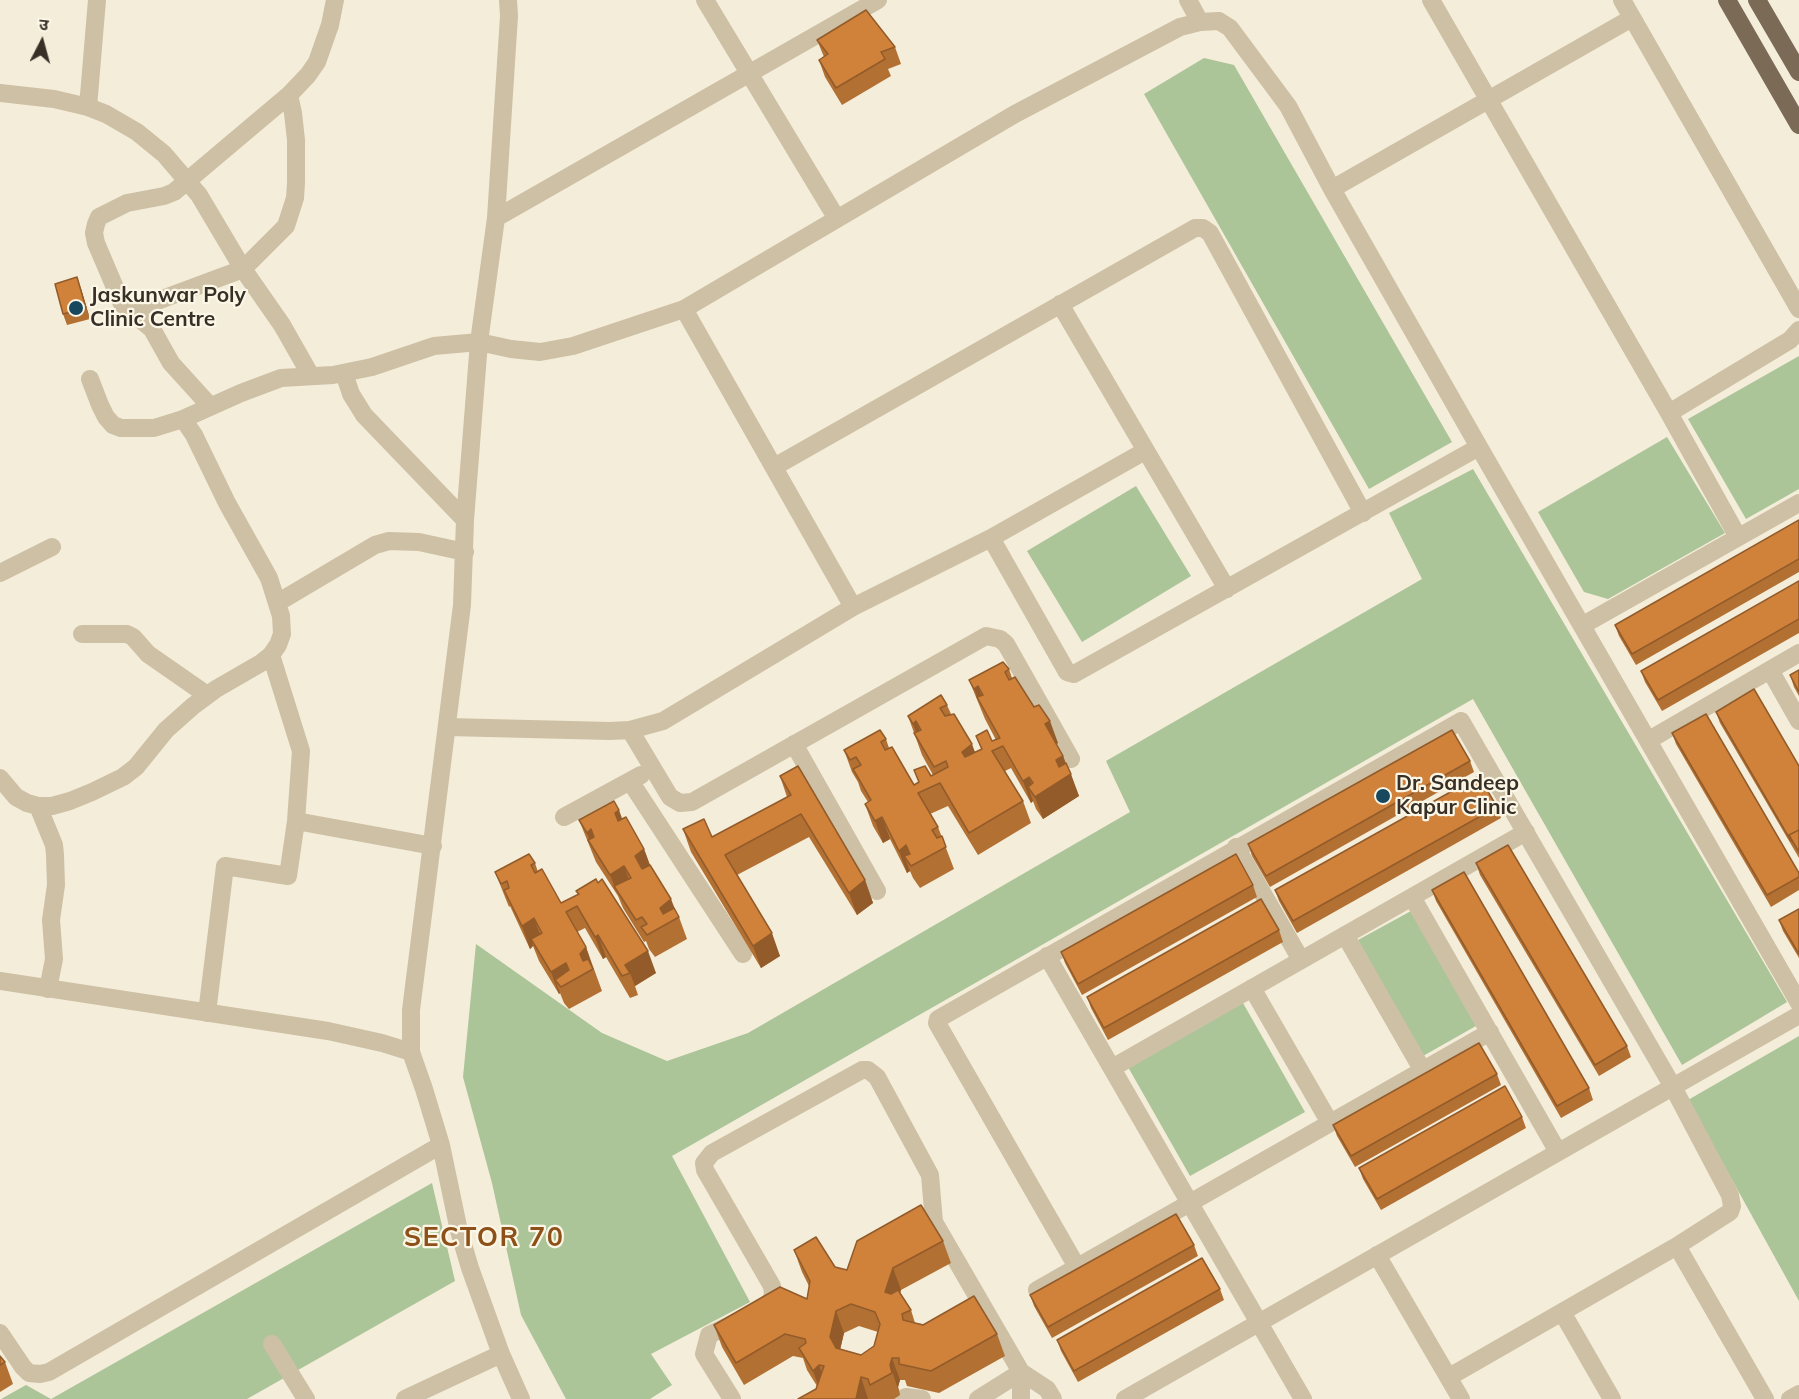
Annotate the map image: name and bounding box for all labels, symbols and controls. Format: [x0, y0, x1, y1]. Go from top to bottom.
north arrow [12, 12, 72, 72]
text: उ [38, 14, 50, 35]
place label: Jaskunwar Poly Clinic Centre [90, 283, 246, 333]
marker: Jaskunwar Poly Clinic Centre [67, 299, 85, 317]
place label: Dr. Sandeep Kapur Clinic [1396, 771, 1519, 821]
marker: Dr. Sandeep Kapur Clinic [1374, 787, 1392, 805]
district label: SECTOR 70 [404, 1222, 564, 1254]

